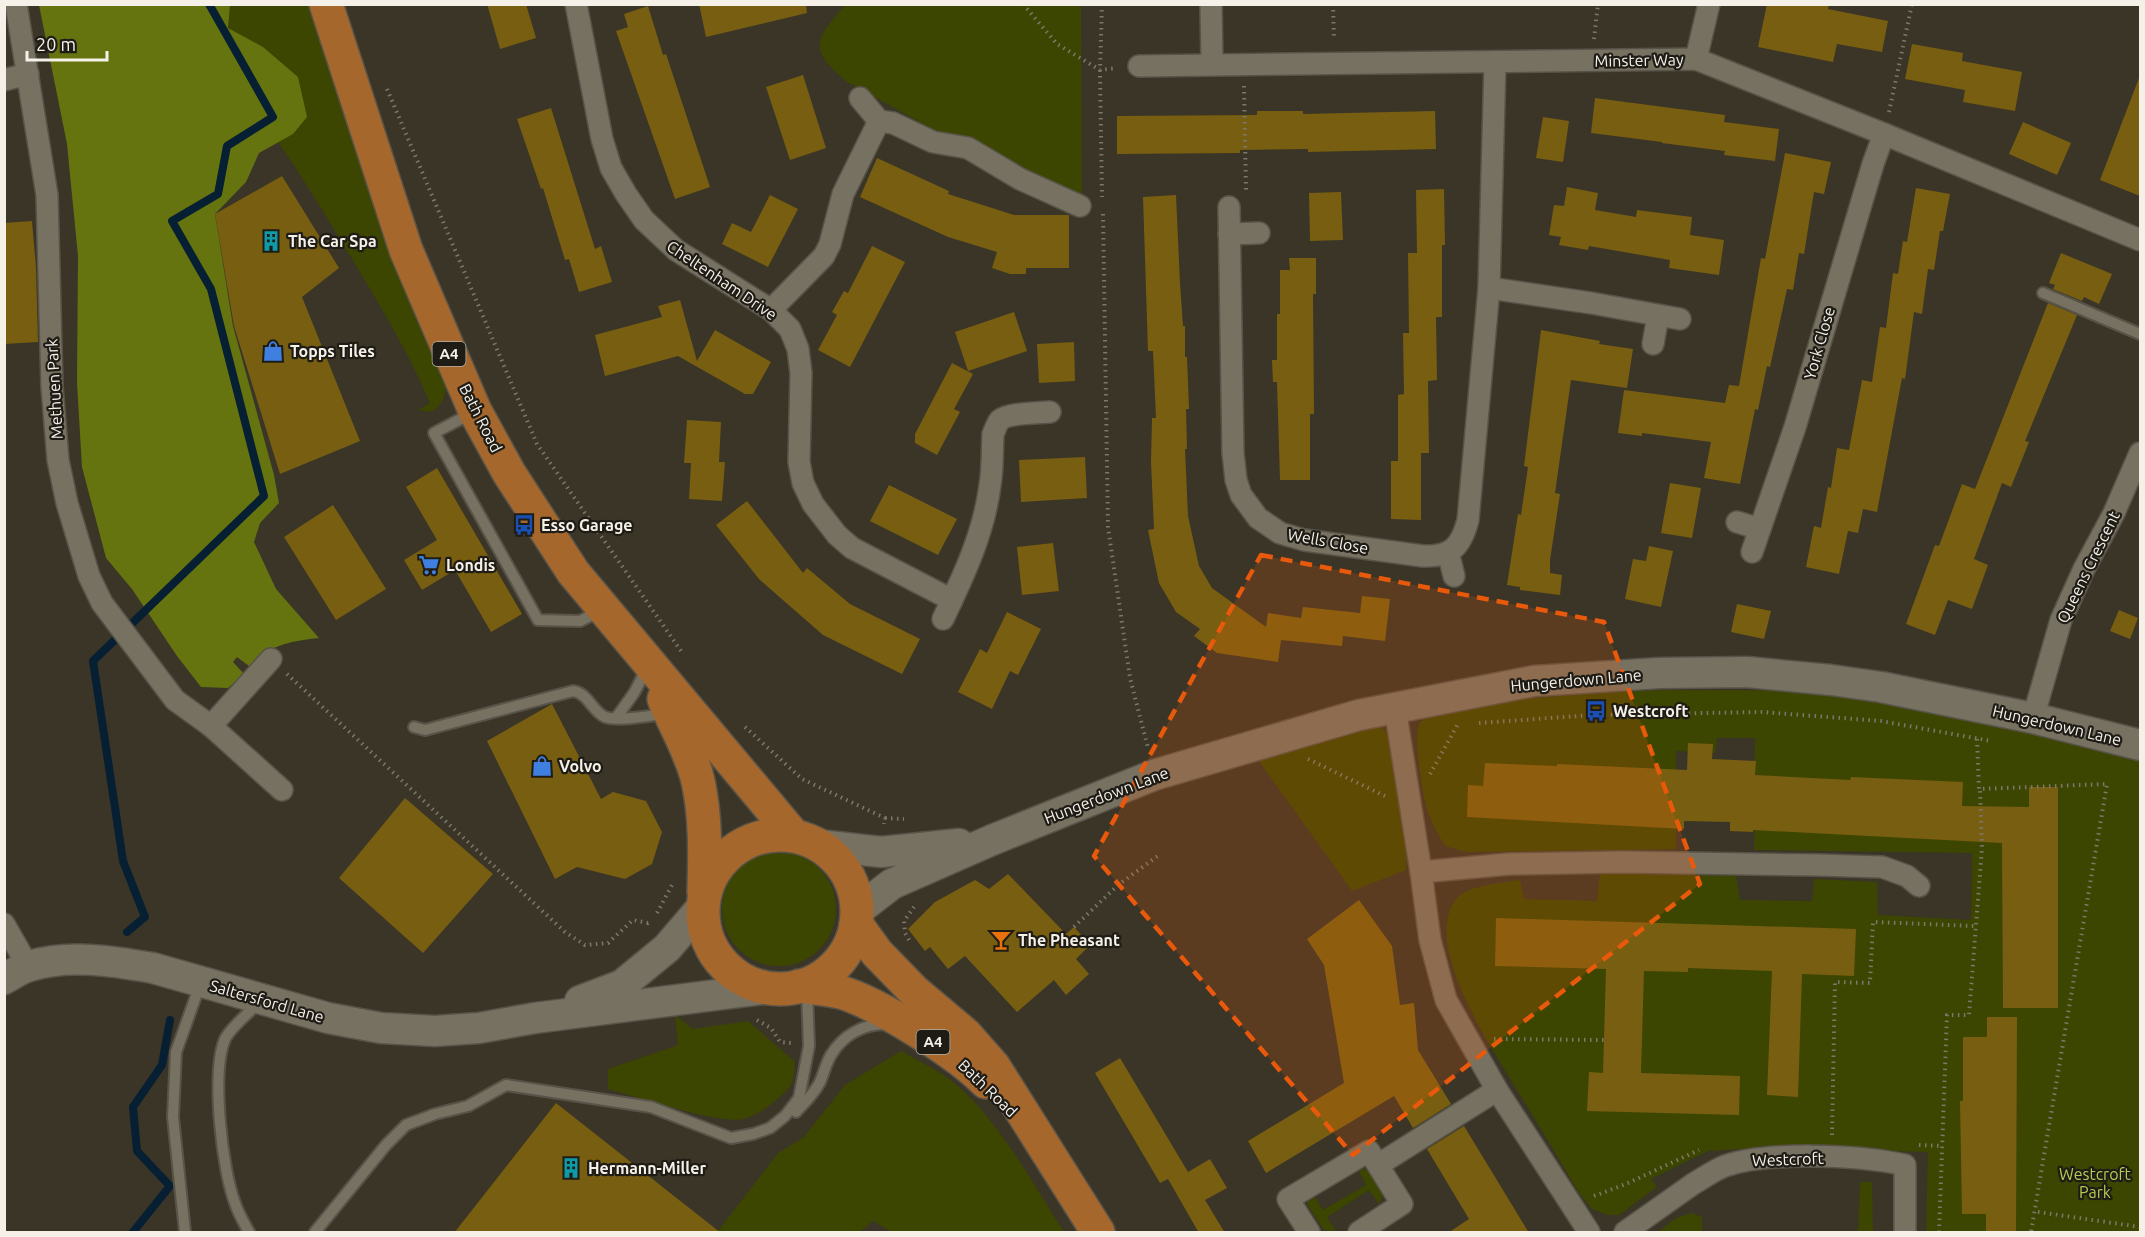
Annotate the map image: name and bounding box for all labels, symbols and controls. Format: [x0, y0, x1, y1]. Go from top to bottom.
scale bar [27, 24, 106, 62]
text: 20 m [36, 34, 76, 54]
street label: Minster Way [1594, 50, 1684, 70]
building icon: The Car Spa [259, 229, 283, 253]
place label: The Car Spa [288, 232, 377, 250]
street label: Cheltenham Drive [664, 237, 780, 323]
street label: York Close [1800, 305, 1838, 381]
street label: Methuen Park [42, 338, 66, 440]
shop icon: Topps Tiles [261, 339, 285, 363]
place label: Topps Tiles [290, 342, 375, 360]
road number: A4 [432, 342, 466, 366]
street label: Bath Road [456, 381, 506, 455]
street label: Queens Crescent [2053, 507, 2123, 626]
bus stop icon: Esso Garage [512, 513, 536, 537]
place label: Esso Garage [541, 516, 633, 534]
street label: Wells Close [1286, 525, 1370, 557]
supermarket icon: Londis [417, 553, 441, 577]
place label: Londis [446, 556, 495, 574]
street label: Hungerdown Lane [1510, 665, 1642, 695]
bus stop icon: Westcroft [1584, 699, 1608, 723]
street label: Hungerdown Lane [1991, 701, 2123, 749]
place label: Westcroft [1613, 702, 1689, 720]
shop icon: Volvo [530, 754, 554, 778]
place label: Volvo [559, 757, 602, 775]
street label: Hungerdown Lane [1041, 763, 1171, 827]
bar icon: The Pheasant [989, 928, 1013, 952]
place label: The Pheasant [1018, 931, 1120, 949]
street label: Saltersford Lane [208, 976, 326, 1026]
road number: A4 [916, 1030, 950, 1054]
street label: Bath Road [955, 1056, 1021, 1120]
street label: Westcroft [1752, 1149, 1825, 1169]
building icon: Hermann-Miller [559, 1156, 583, 1180]
place label: Hermann-Miller [588, 1159, 706, 1177]
park label: Westcroft Park [2059, 1165, 2132, 1201]

